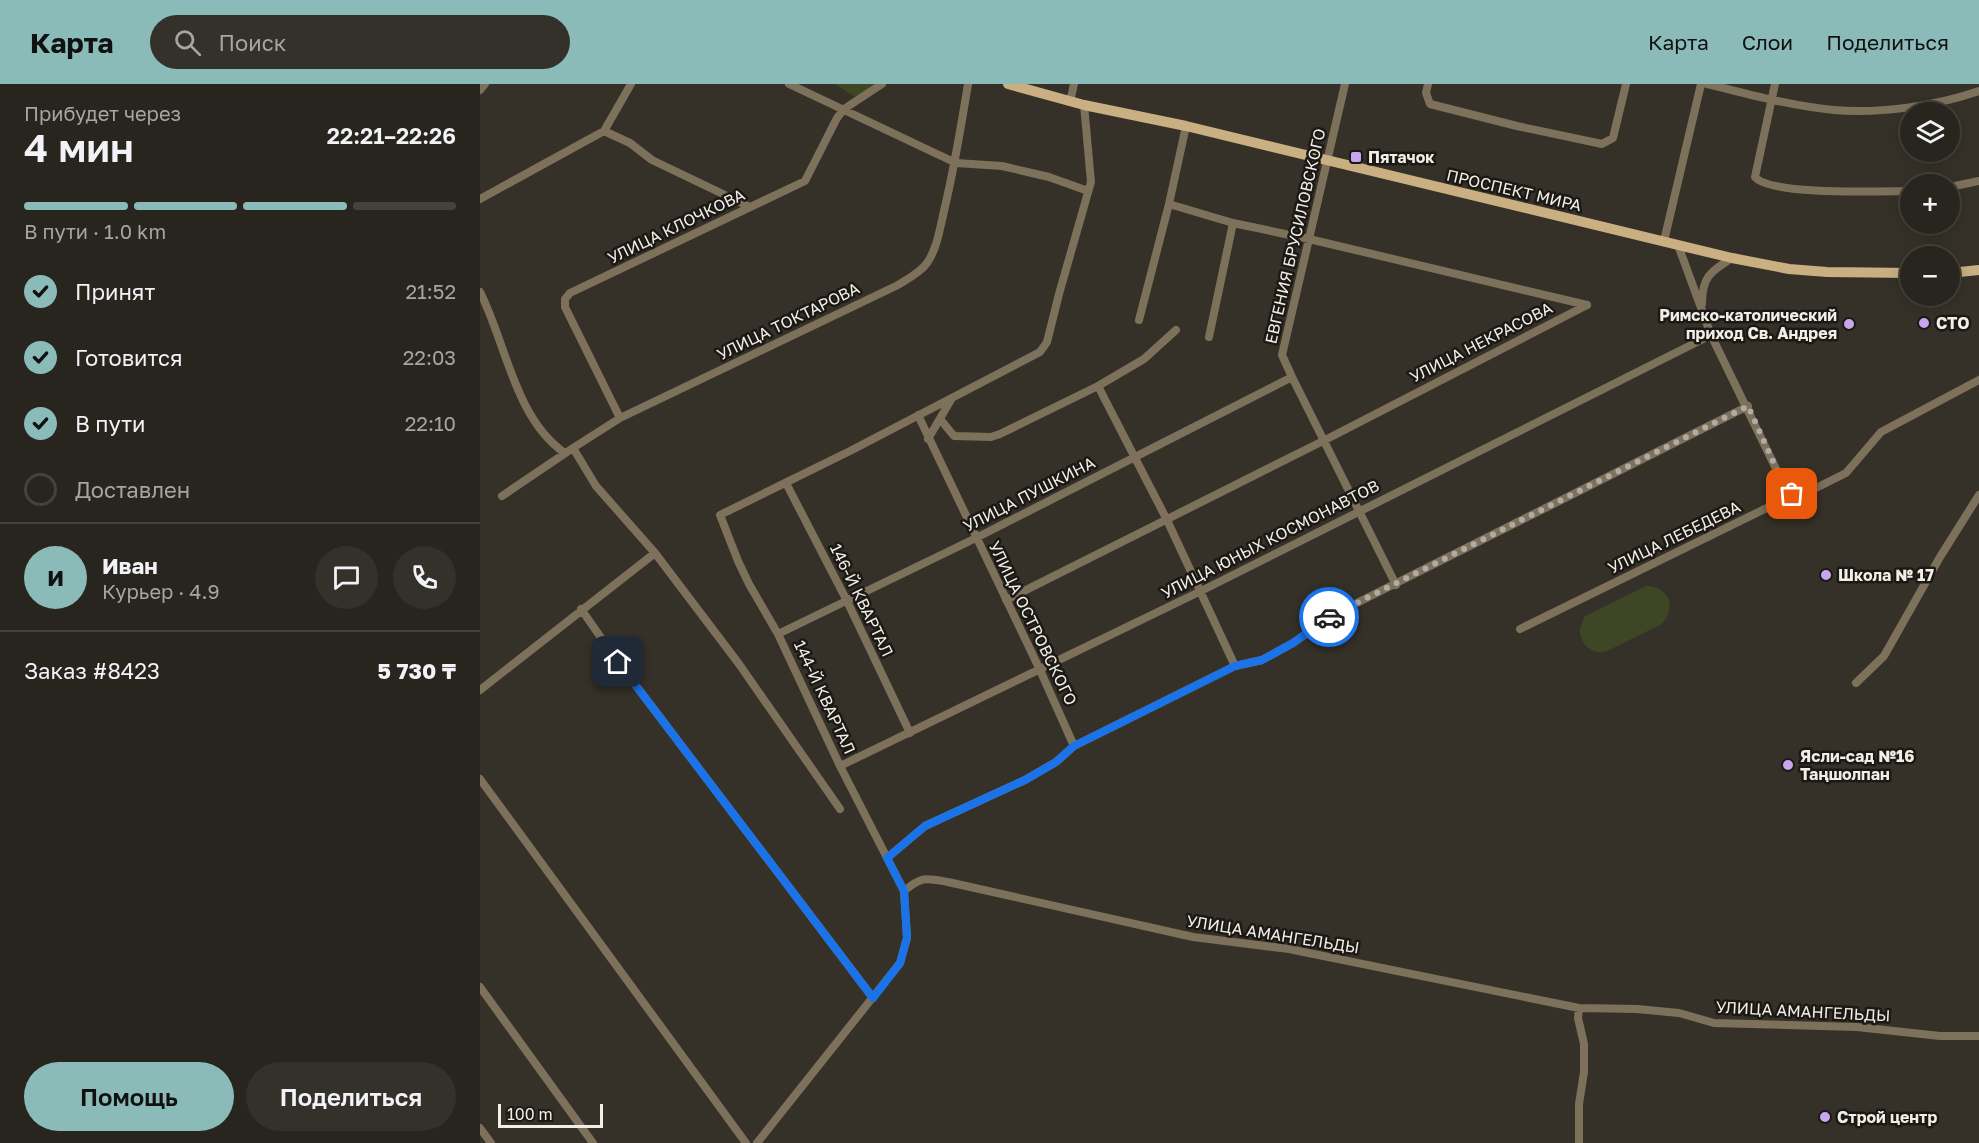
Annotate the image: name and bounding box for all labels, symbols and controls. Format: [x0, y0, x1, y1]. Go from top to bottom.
search box [150, 15, 570, 69]
text: Карта [30, 26, 114, 59]
icon: search [171, 26, 204, 59]
text: Поиск [219, 29, 286, 56]
text: Карта [1648, 29, 1709, 55]
text: Слои [1742, 29, 1793, 55]
text: Поделиться [1826, 29, 1949, 55]
text: Прибудет через [24, 101, 181, 125]
map controls [1900, 102, 1960, 306]
button: layers [1900, 102, 1960, 162]
text: 22:21–22:26 [327, 122, 456, 149]
text: 4 мин [24, 124, 134, 171]
street label: ЕВГЕНИЯ БРУСИЛОВСКОГО [1260, 126, 1330, 346]
place label: Пятачок [1368, 147, 1435, 167]
marker: Пятачок [1349, 150, 1363, 164]
street label: ПРОСПЕКТ МИРА [1445, 165, 1584, 215]
button: + [1900, 174, 1960, 234]
street label: УЛИЦА КЛОЧКОВА [604, 184, 748, 268]
text: В пути · 1.0 km [24, 219, 166, 243]
button: − [1900, 246, 1960, 306]
icon: check [24, 275, 57, 308]
text: Принят [75, 278, 155, 305]
street label: УЛИЦА ТОКТАРОВА [713, 278, 863, 364]
text: 21:52 [406, 279, 456, 303]
street label: УЛИЦА НЕКРАСОВА [1406, 297, 1556, 387]
place label: Римско-католический приход Св. Андрея [1659, 305, 1837, 343]
place label: СТО [1936, 313, 1970, 333]
marker: СТО [1917, 316, 1931, 330]
marker: Римско-католический приход Св. Андрея [1842, 317, 1856, 331]
icon: check [24, 341, 57, 374]
text: Готовится [75, 344, 183, 371]
text: 22:03 [403, 345, 456, 369]
icon: check [24, 407, 57, 440]
text: В пути [75, 410, 145, 437]
text: 22:10 [405, 411, 456, 435]
street label: УЛИЦА ПУШКИНА [960, 452, 1099, 536]
pin [1766, 468, 1817, 519]
street label: УЛИЦА ЮНЫХ КОСМОНАВТОВ [1158, 475, 1382, 603]
text: Доставлен [75, 476, 190, 503]
icon: bag [1775, 477, 1808, 510]
street label: УЛИЦА ЛЕБЕДЕВА [1604, 496, 1744, 578]
street label: УЛИЦА ОСТРОВСКОГО [985, 538, 1081, 708]
street label: 146-Й КВАРТАЛ [826, 540, 898, 660]
button: chat [315, 546, 378, 609]
button: phone [393, 546, 456, 609]
text: Иван [102, 552, 158, 579]
text: И [47, 564, 64, 591]
place label: Школа № 17 [1838, 565, 1934, 585]
marker: Школа № 17 [1819, 568, 1833, 582]
text: Курьер · 4.9 [102, 579, 220, 603]
courier [1299, 587, 1359, 647]
icon: car [1313, 601, 1346, 634]
pin [592, 636, 643, 687]
street label: 144-Й КВАРТАЛ [790, 637, 860, 757]
icon: home [601, 645, 634, 678]
text: Заказ #8423 [24, 657, 160, 684]
text: 5 730 ₸ [378, 657, 456, 684]
place label: Ясли-сад №16 Таңшолпан [1800, 746, 1914, 784]
marker: Ясли-сад №16 Таңшолпан [1781, 758, 1795, 772]
street label: УЛИЦА АМАНГЕЛЬДЫ [1185, 910, 1361, 958]
street label: УЛИЦА АМАНГЕЛЬДЫ [1715, 996, 1891, 1026]
button: Помощь [24, 1062, 234, 1131]
button: Поделиться [246, 1062, 456, 1131]
scale bar [498, 1101, 603, 1128]
text: 100 m [507, 1104, 553, 1124]
place label: Строй центр [1837, 1107, 1937, 1127]
marker: Строй центр [1818, 1110, 1832, 1124]

